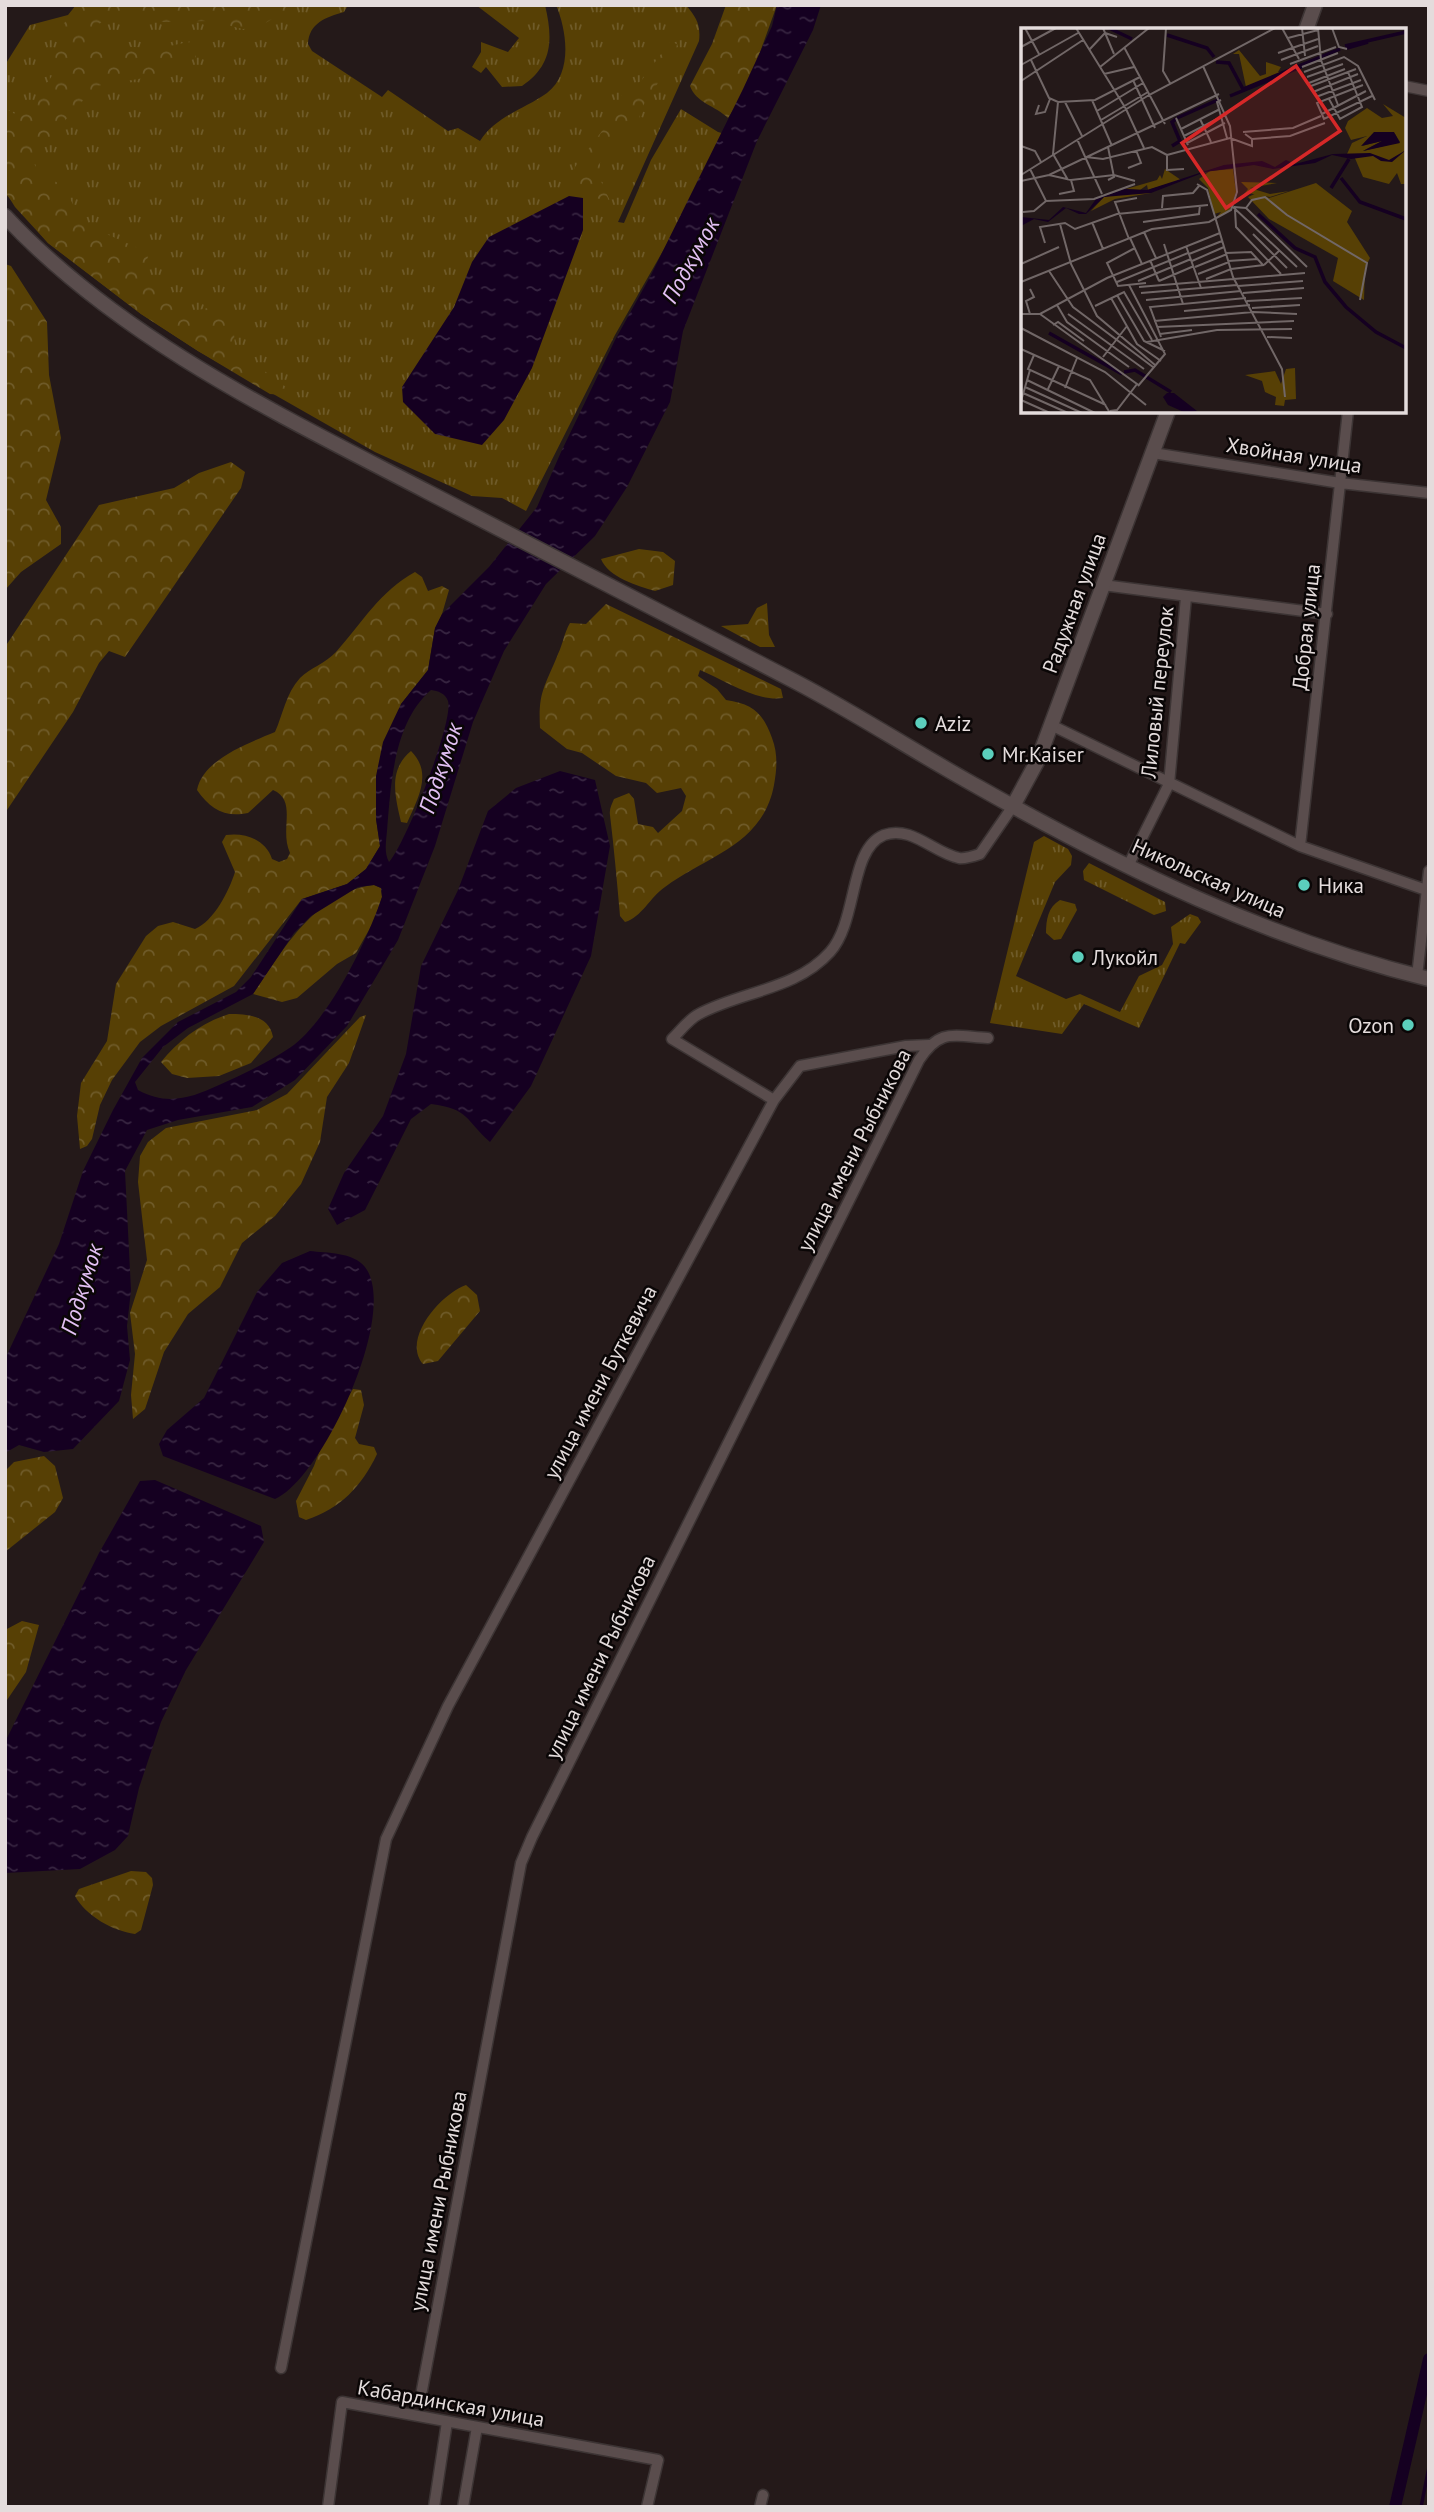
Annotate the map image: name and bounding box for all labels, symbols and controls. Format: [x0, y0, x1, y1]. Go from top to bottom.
inset map [1021, 28, 1406, 413]
water label: Подкумок [655, 211, 726, 308]
street label: Хвойная улица [1224, 431, 1364, 479]
street label: Радужная улица [1036, 529, 1112, 677]
street label: Добрая улица [1286, 562, 1326, 692]
street label: Лиловый переулок [1134, 605, 1179, 780]
place label: Aziz [935, 710, 971, 737]
marker: Aziz [913, 715, 929, 731]
water label: Подкумок [412, 718, 469, 817]
place label: Mr.Kaiser [1002, 741, 1084, 768]
marker: Mr.Kaiser [980, 746, 996, 762]
street label: Никольская улица [1128, 832, 1290, 924]
place label: Ника [1318, 872, 1364, 899]
marker: Ника [1296, 877, 1312, 893]
place label: Лукойл [1091, 944, 1158, 971]
marker: Лукойл [1070, 949, 1086, 965]
place label: Ozon [1348, 1012, 1394, 1039]
marker: Ozon [1400, 1017, 1416, 1033]
street label: улица имени Рыбникова [791, 1044, 917, 1256]
water label: Подкумок [53, 1239, 109, 1338]
street label: улица имени Буткевича [537, 1280, 663, 1484]
street label: улица имени Рыбникова [539, 1550, 661, 1764]
street label: улица имени Рыбникова [403, 2088, 473, 2314]
street label: Кабардинская улица [355, 2373, 547, 2433]

